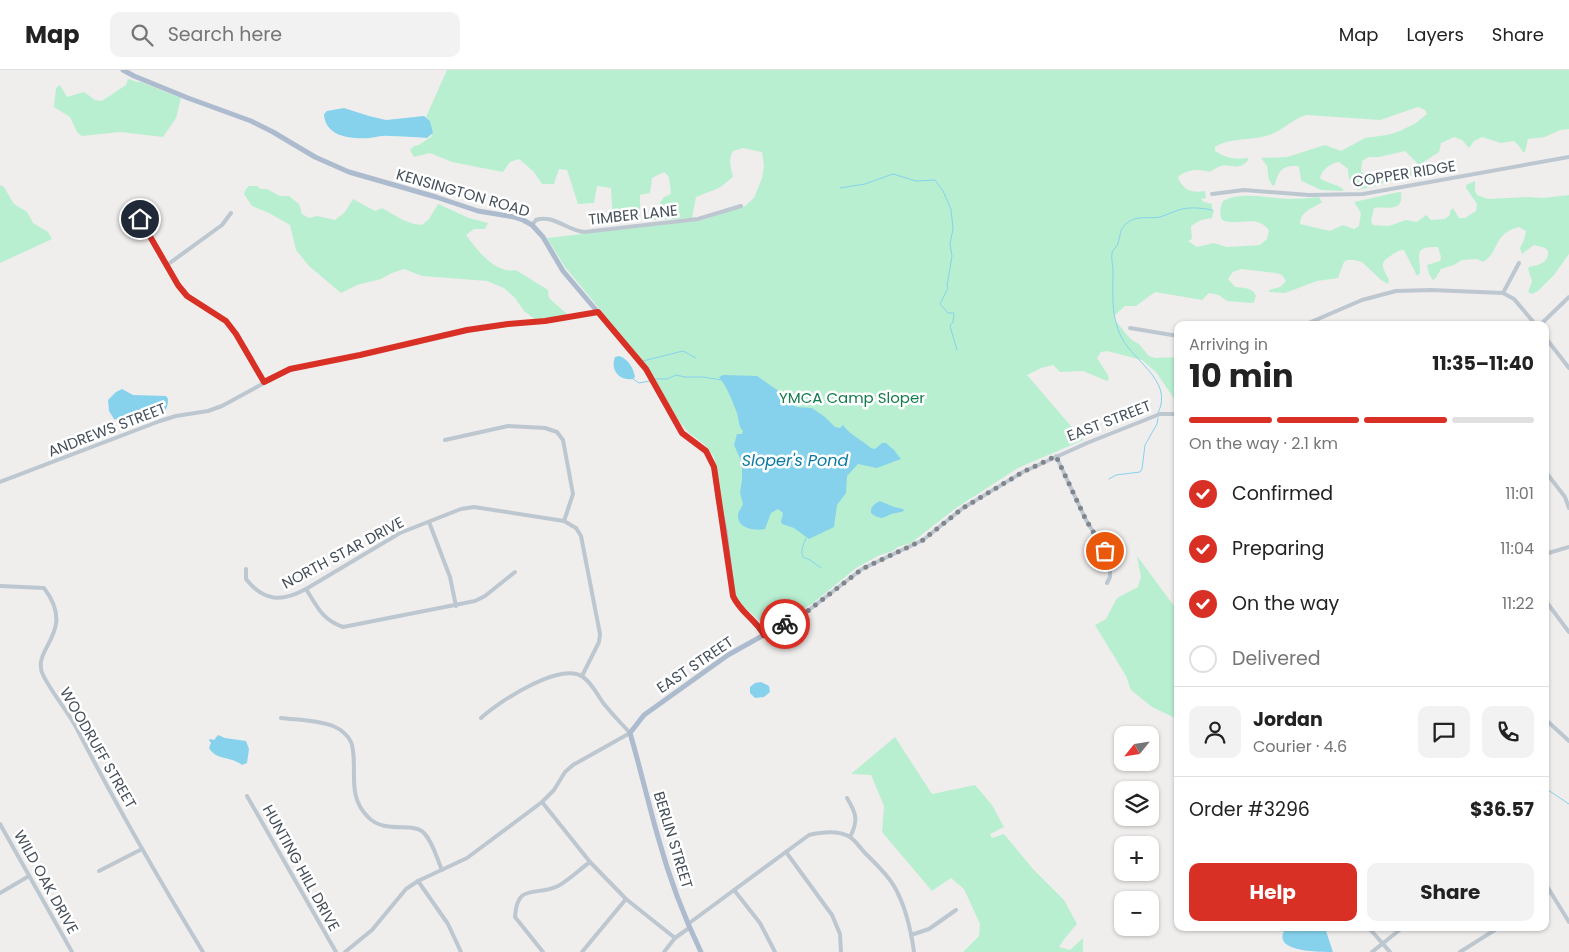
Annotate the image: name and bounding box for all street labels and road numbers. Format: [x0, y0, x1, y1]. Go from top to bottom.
street label: COPPER RIDGE [1351, 155, 1457, 192]
street label: KENSINGTON ROAD [394, 163, 532, 222]
street label: TIMBER LANE [587, 199, 679, 230]
street label: EAST STREET [1064, 395, 1154, 446]
street label: ANDREWS STREET [45, 397, 169, 462]
street label: NORTH STAR DRIVE [278, 512, 407, 594]
street label: EAST STREET [652, 631, 737, 698]
street label: WOODRUFF STREET [55, 683, 142, 812]
street label: BERLIN STREET [649, 789, 698, 891]
street label: HUNTING HILL DRIVE [258, 801, 345, 935]
street label: WILD OAK DRIVE [9, 826, 84, 937]

